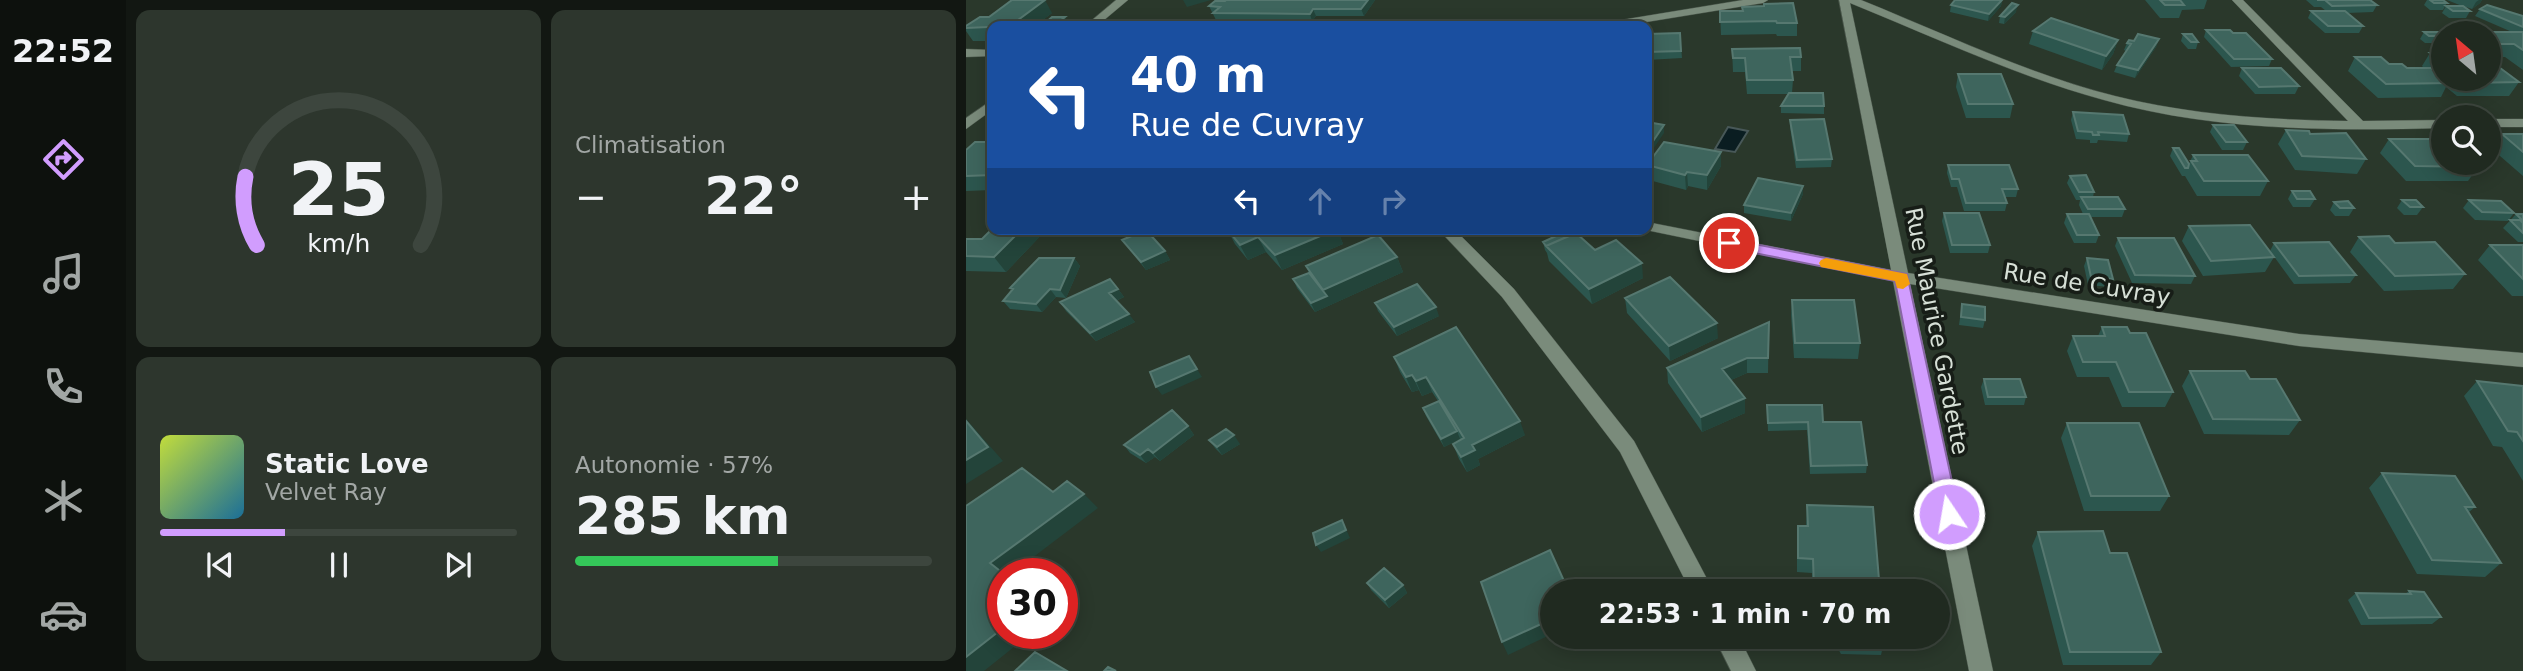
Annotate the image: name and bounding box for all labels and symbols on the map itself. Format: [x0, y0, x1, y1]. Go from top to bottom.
north arrow [2431, 21, 2501, 91]
street label: Rue Maurice Gardette [1900, 205, 1974, 457]
pin [1699, 213, 1759, 273]
street label: Rue de Cuvray [2002, 258, 2172, 310]
position arrow [1912, 477, 1986, 551]
speed limit sign: 30 [987, 558, 1078, 649]

